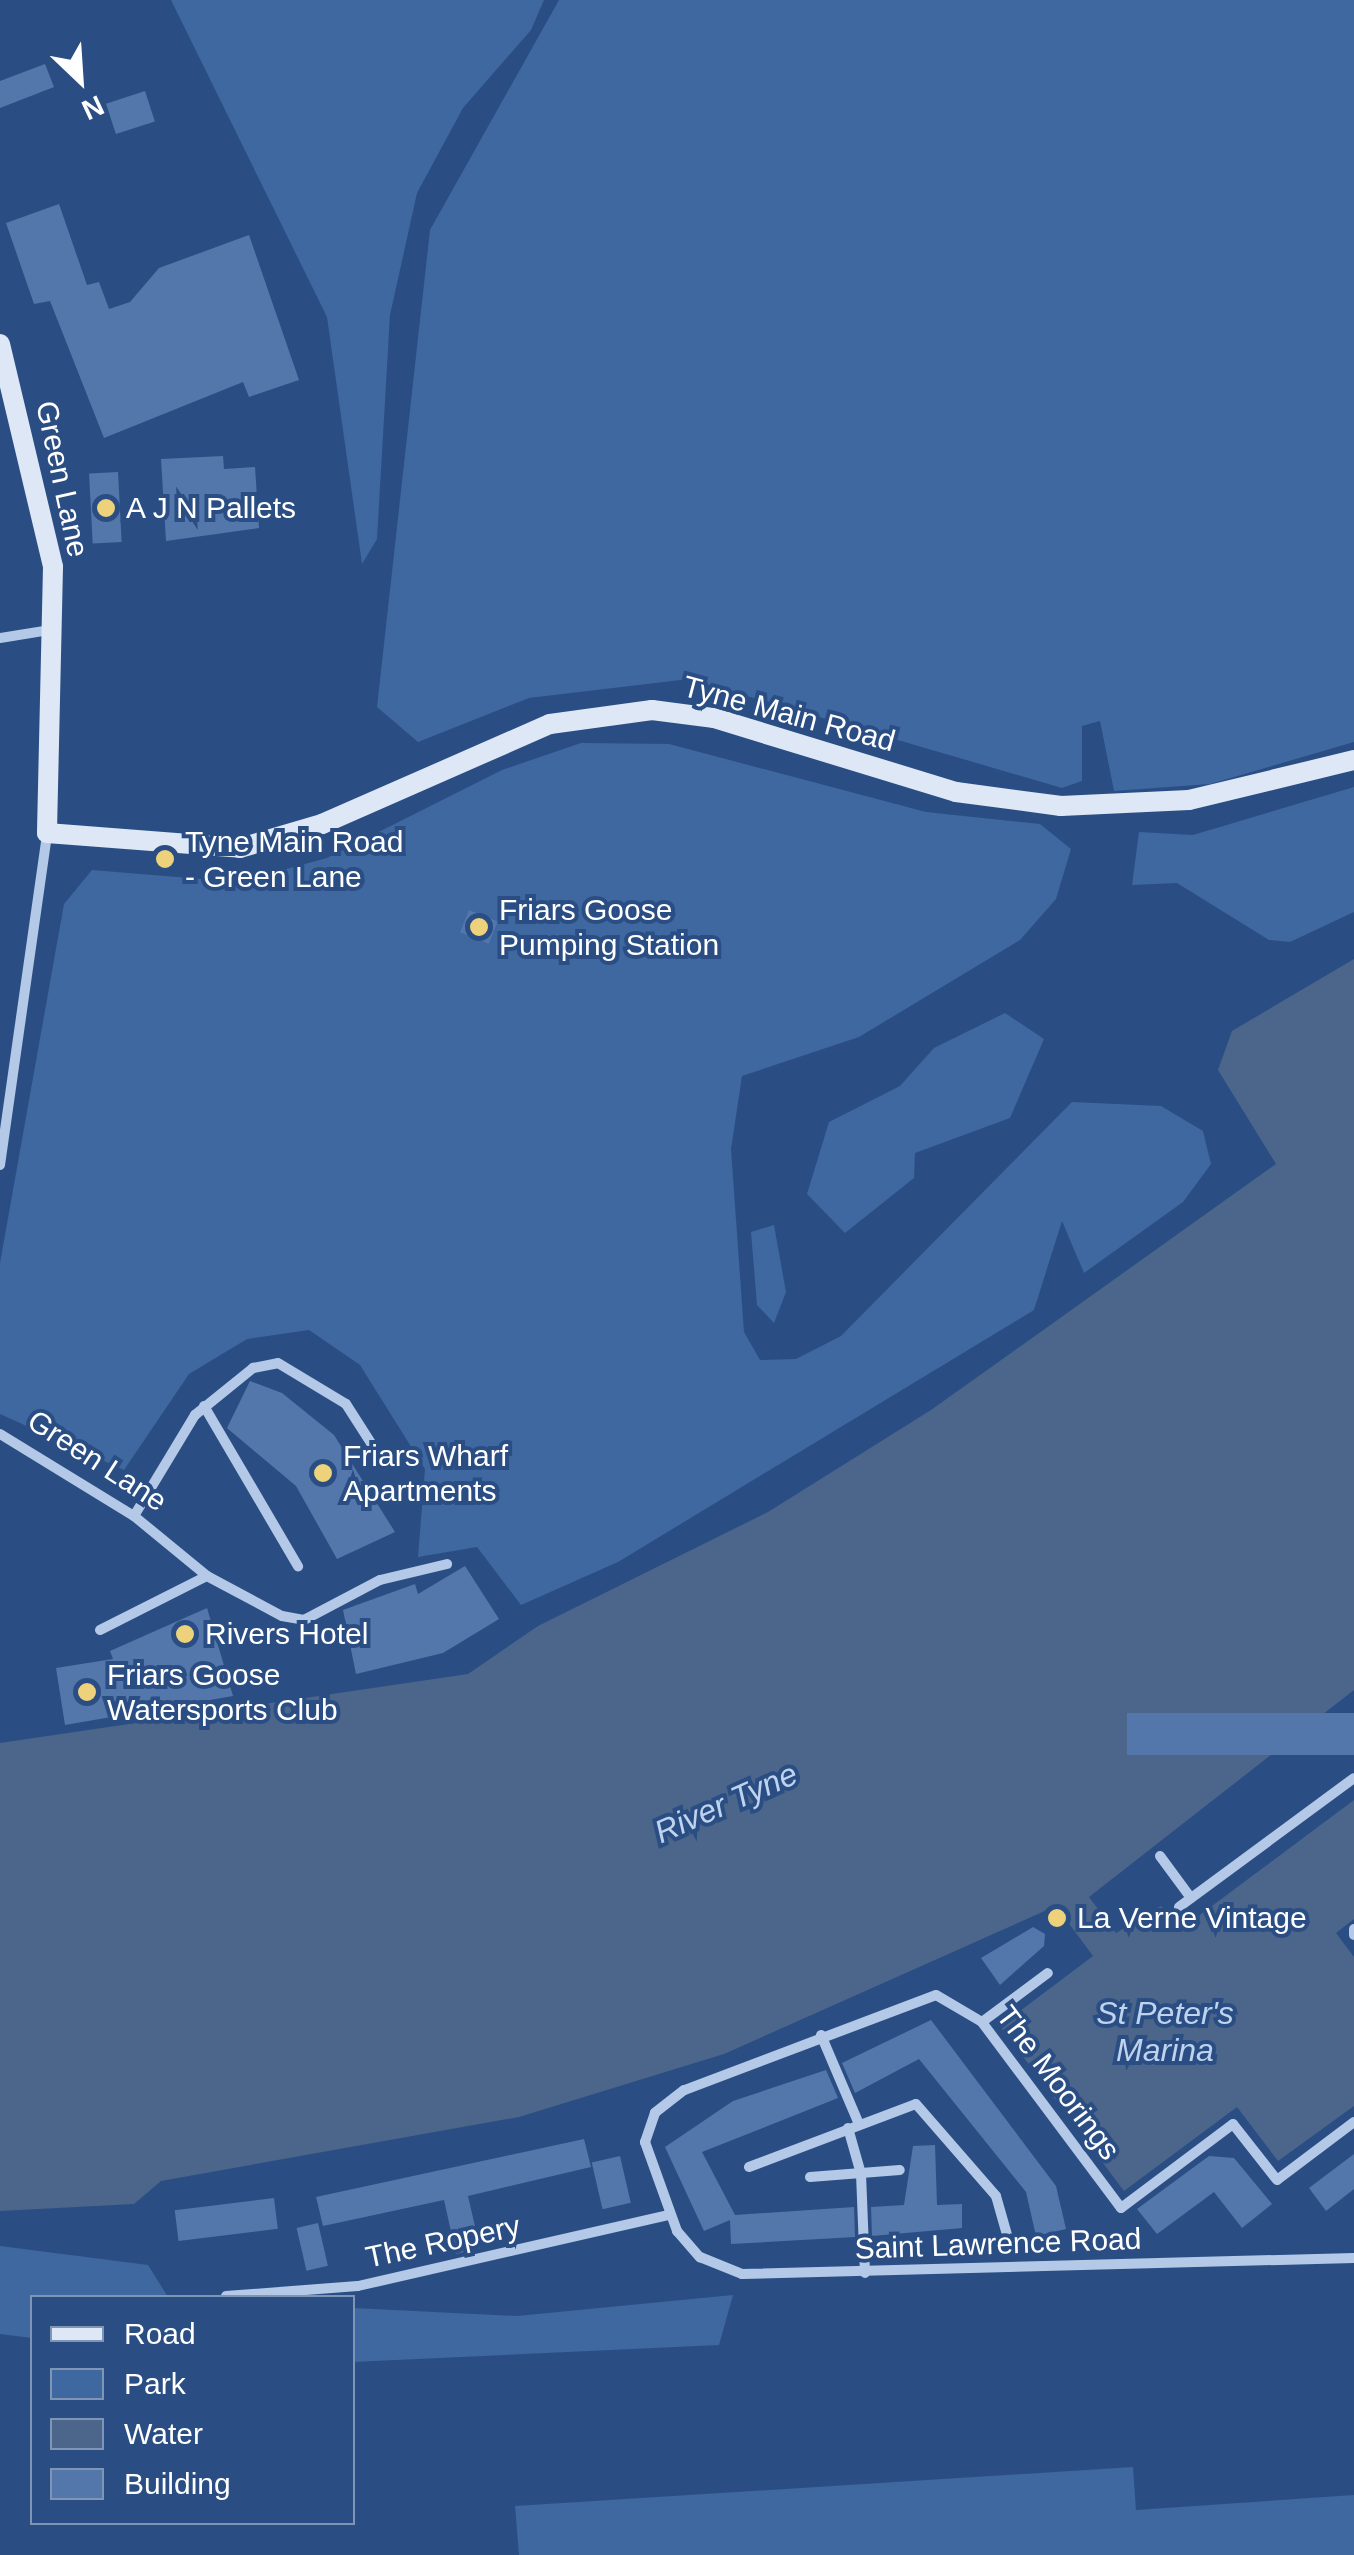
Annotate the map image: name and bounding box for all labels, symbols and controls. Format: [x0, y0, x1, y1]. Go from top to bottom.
north arrow [30, 30, 130, 130]
text: N [77, 89, 109, 126]
street label: Green Lane [28, 398, 96, 560]
place label: A J N Pallets [126, 490, 298, 526]
marker: A J N Pallets [95, 497, 117, 519]
street label: Tyne Main Road [679, 668, 899, 760]
place label: Tyne Main Road - Green Lane [185, 824, 403, 894]
marker: Tyne Main Road - Green Lane [154, 848, 176, 870]
place label: Friars Goose Pumping Station [499, 892, 719, 962]
marker: Friars Goose Pumping Station [468, 916, 490, 938]
street label: Green Lane [21, 1403, 173, 1519]
place label: Friars Wharf Apartments [343, 1438, 508, 1508]
marker: Friars Wharf Apartments [312, 1462, 334, 1484]
place label: Rivers Hotel [205, 1616, 368, 1652]
marker: Rivers Hotel [174, 1623, 196, 1645]
place label: Friars Goose Watersports Club [107, 1657, 338, 1728]
marker: Friars Goose Watersports Club [76, 1681, 98, 1703]
water label: River Tyne [649, 1754, 803, 1852]
place label: La Verne Vintage [1077, 1900, 1307, 1936]
marker: La Verne Vintage [1046, 1907, 1068, 1929]
water label: St Peter's Marina [1096, 1995, 1234, 2070]
street label: The Moorings [988, 1999, 1128, 2167]
street label: The Ropery [363, 2208, 523, 2276]
street label: Saint Lawrence Road [854, 2221, 1142, 2267]
legend [30, 2295, 355, 2525]
text: Road [124, 2317, 196, 2350]
text: Park [124, 2367, 186, 2400]
text: Water [124, 2417, 203, 2450]
text: Building [124, 2467, 231, 2500]

